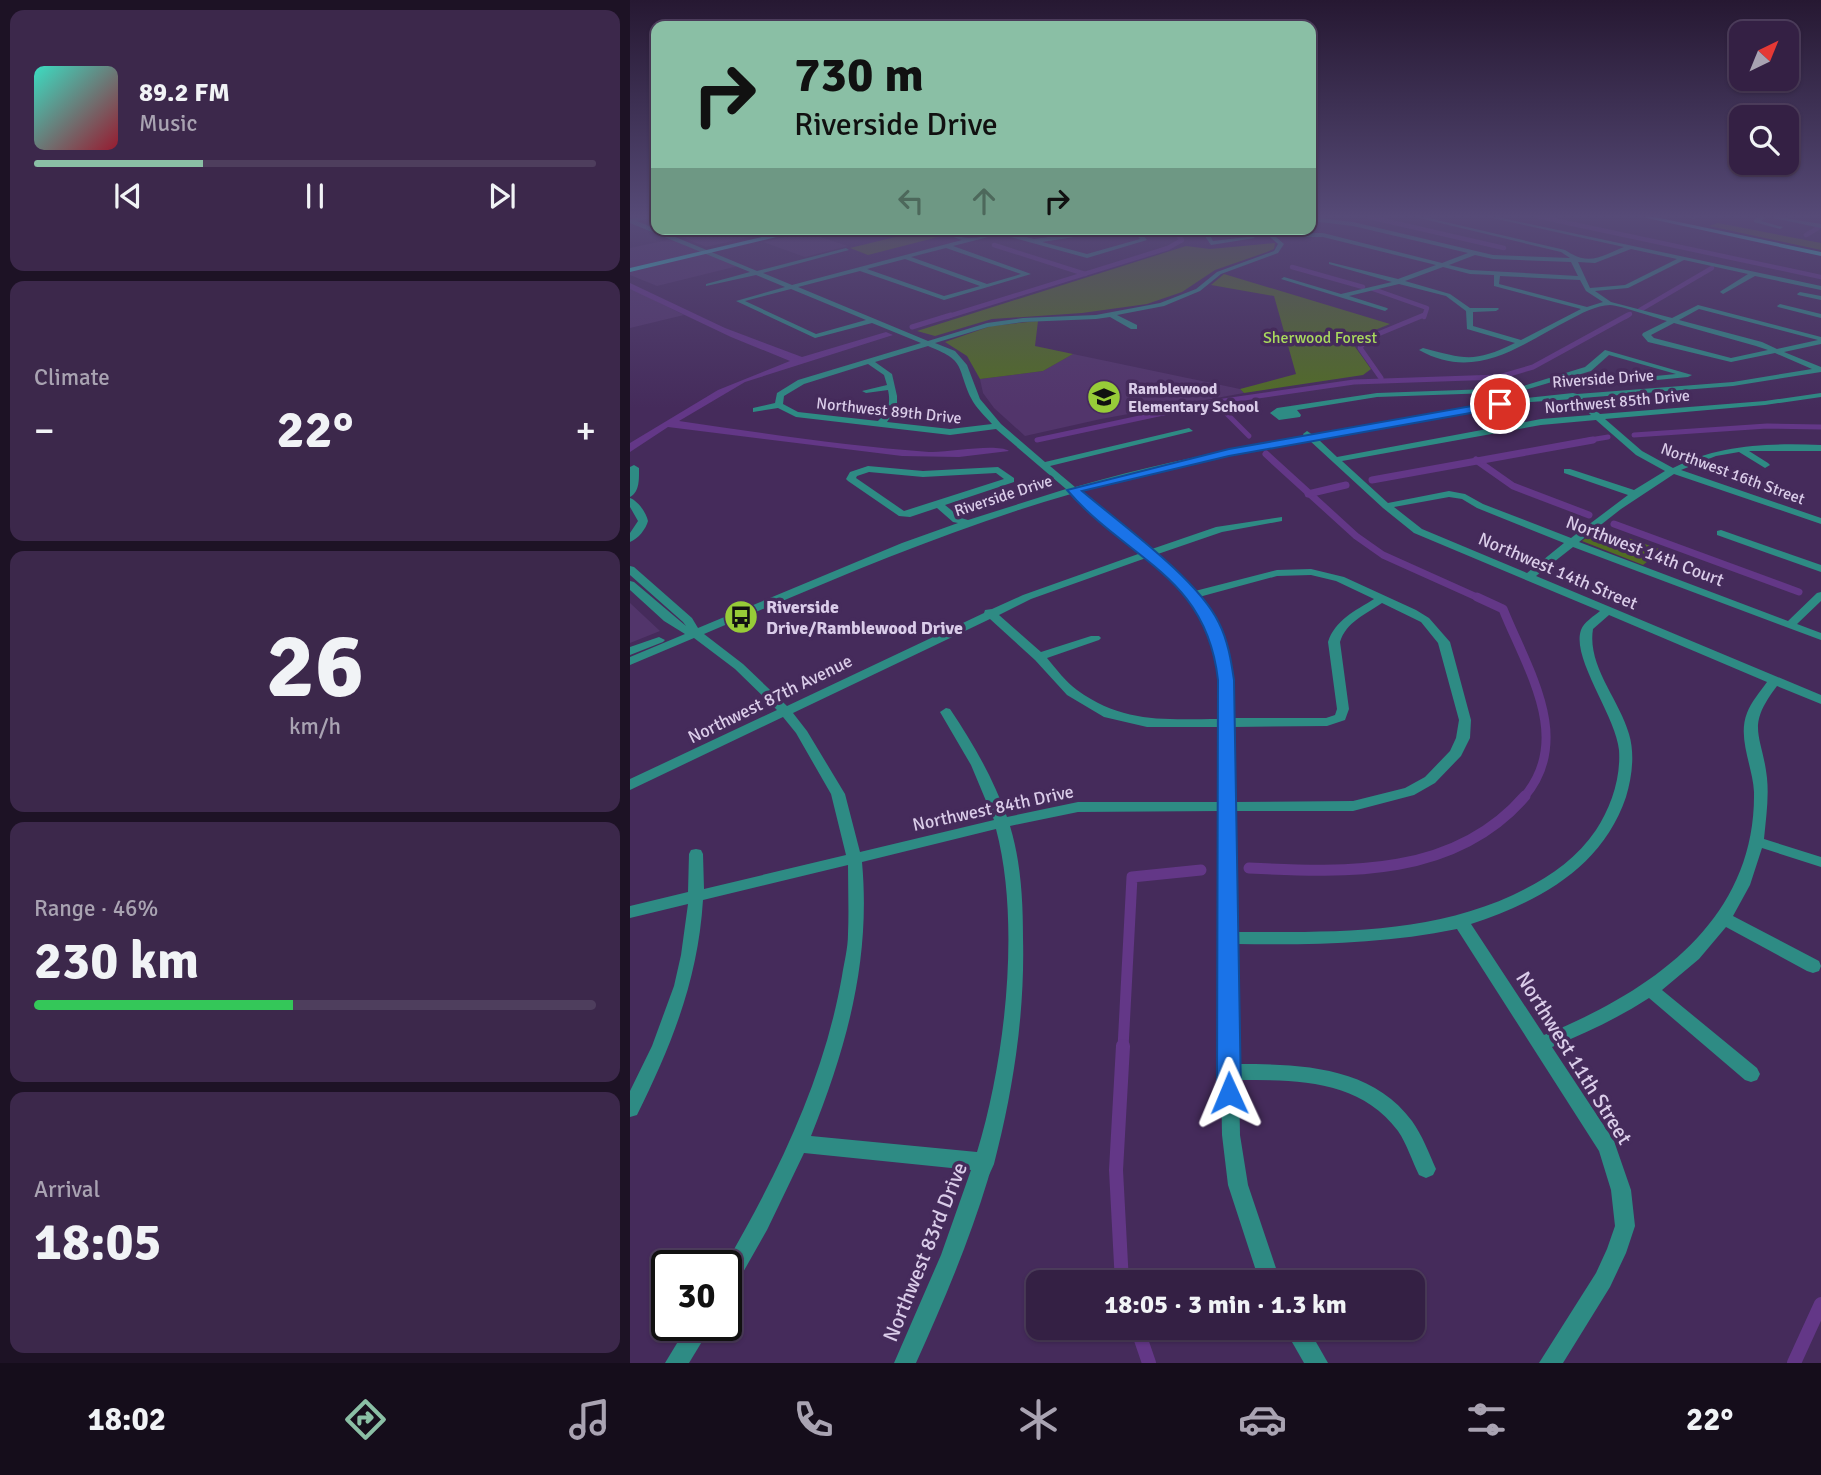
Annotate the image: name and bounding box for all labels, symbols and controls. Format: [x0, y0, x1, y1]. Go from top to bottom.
north arrow [1729, 21, 1799, 91]
map controls [1729, 21, 1799, 175]
text: 730 m [794, 45, 924, 105]
icon: right [679, 49, 770, 140]
text: 89.2 FM [139, 77, 230, 109]
text: Riverside Drive [794, 105, 998, 144]
button: search [1729, 105, 1799, 175]
text: Music [139, 109, 197, 138]
icon: previous [109, 177, 147, 215]
icon: pause [296, 177, 334, 215]
icon: next [483, 177, 521, 215]
icon: left [892, 182, 930, 220]
icon: ahead [965, 182, 1003, 220]
icon: right [1038, 182, 1076, 220]
park label: Sherwood Forest [1263, 328, 1378, 348]
text: Climate [34, 363, 110, 392]
street label: Riverside Drive [1552, 365, 1655, 393]
pin [1470, 374, 1530, 434]
school or university icon: Ramblewood Elementary School [1085, 378, 1123, 416]
place label: Ramblewood Elementary School [1128, 379, 1259, 417]
icon: arrive [1481, 385, 1519, 423]
street label: Northwest 85th Drive [1544, 386, 1691, 418]
street label: Northwest 89th Drive [815, 393, 962, 429]
text: 22° [277, 398, 353, 462]
text: − [34, 407, 55, 454]
text: + [575, 407, 596, 454]
street label: Northwest 16th Street [1658, 439, 1808, 509]
street label: Riverside Drive [952, 471, 1055, 521]
street label: Northwest 14th Court [1563, 511, 1727, 591]
street label: Northwest 14th Street [1475, 528, 1641, 614]
place label: Riverside Drive/Ramblewood Drive [766, 596, 963, 639]
bus stop icon: Riverside Drive/Ramblewood Drive [722, 598, 760, 636]
text: 26 [266, 610, 364, 723]
street label: Northwest 87th Avenue [684, 650, 856, 748]
text: km/h [289, 712, 341, 741]
street label: Northwest 84th Drive [910, 780, 1076, 836]
text: Range · 46% [34, 894, 158, 923]
text: 230 km [34, 929, 199, 993]
street label: Northwest 11th Street [1510, 967, 1638, 1149]
position arrow [1192, 1056, 1266, 1130]
street label: Northwest 83rd Drive [877, 1158, 973, 1346]
text: Arrival [34, 1175, 100, 1204]
text: 18:05 [34, 1210, 162, 1274]
speed limit sign: 30 [651, 1250, 742, 1341]
text: 18:05 · 3 min · 1.3 km [1104, 1289, 1347, 1321]
icon: directions [341, 1395, 390, 1444]
icon: music [565, 1395, 614, 1444]
icon: phone [789, 1395, 838, 1444]
icon: climate [1014, 1395, 1063, 1444]
icon: car [1238, 1395, 1287, 1444]
icon: filters [1462, 1395, 1511, 1444]
text: 18:02 [88, 1400, 166, 1439]
text: 22° [1686, 1400, 1733, 1439]

